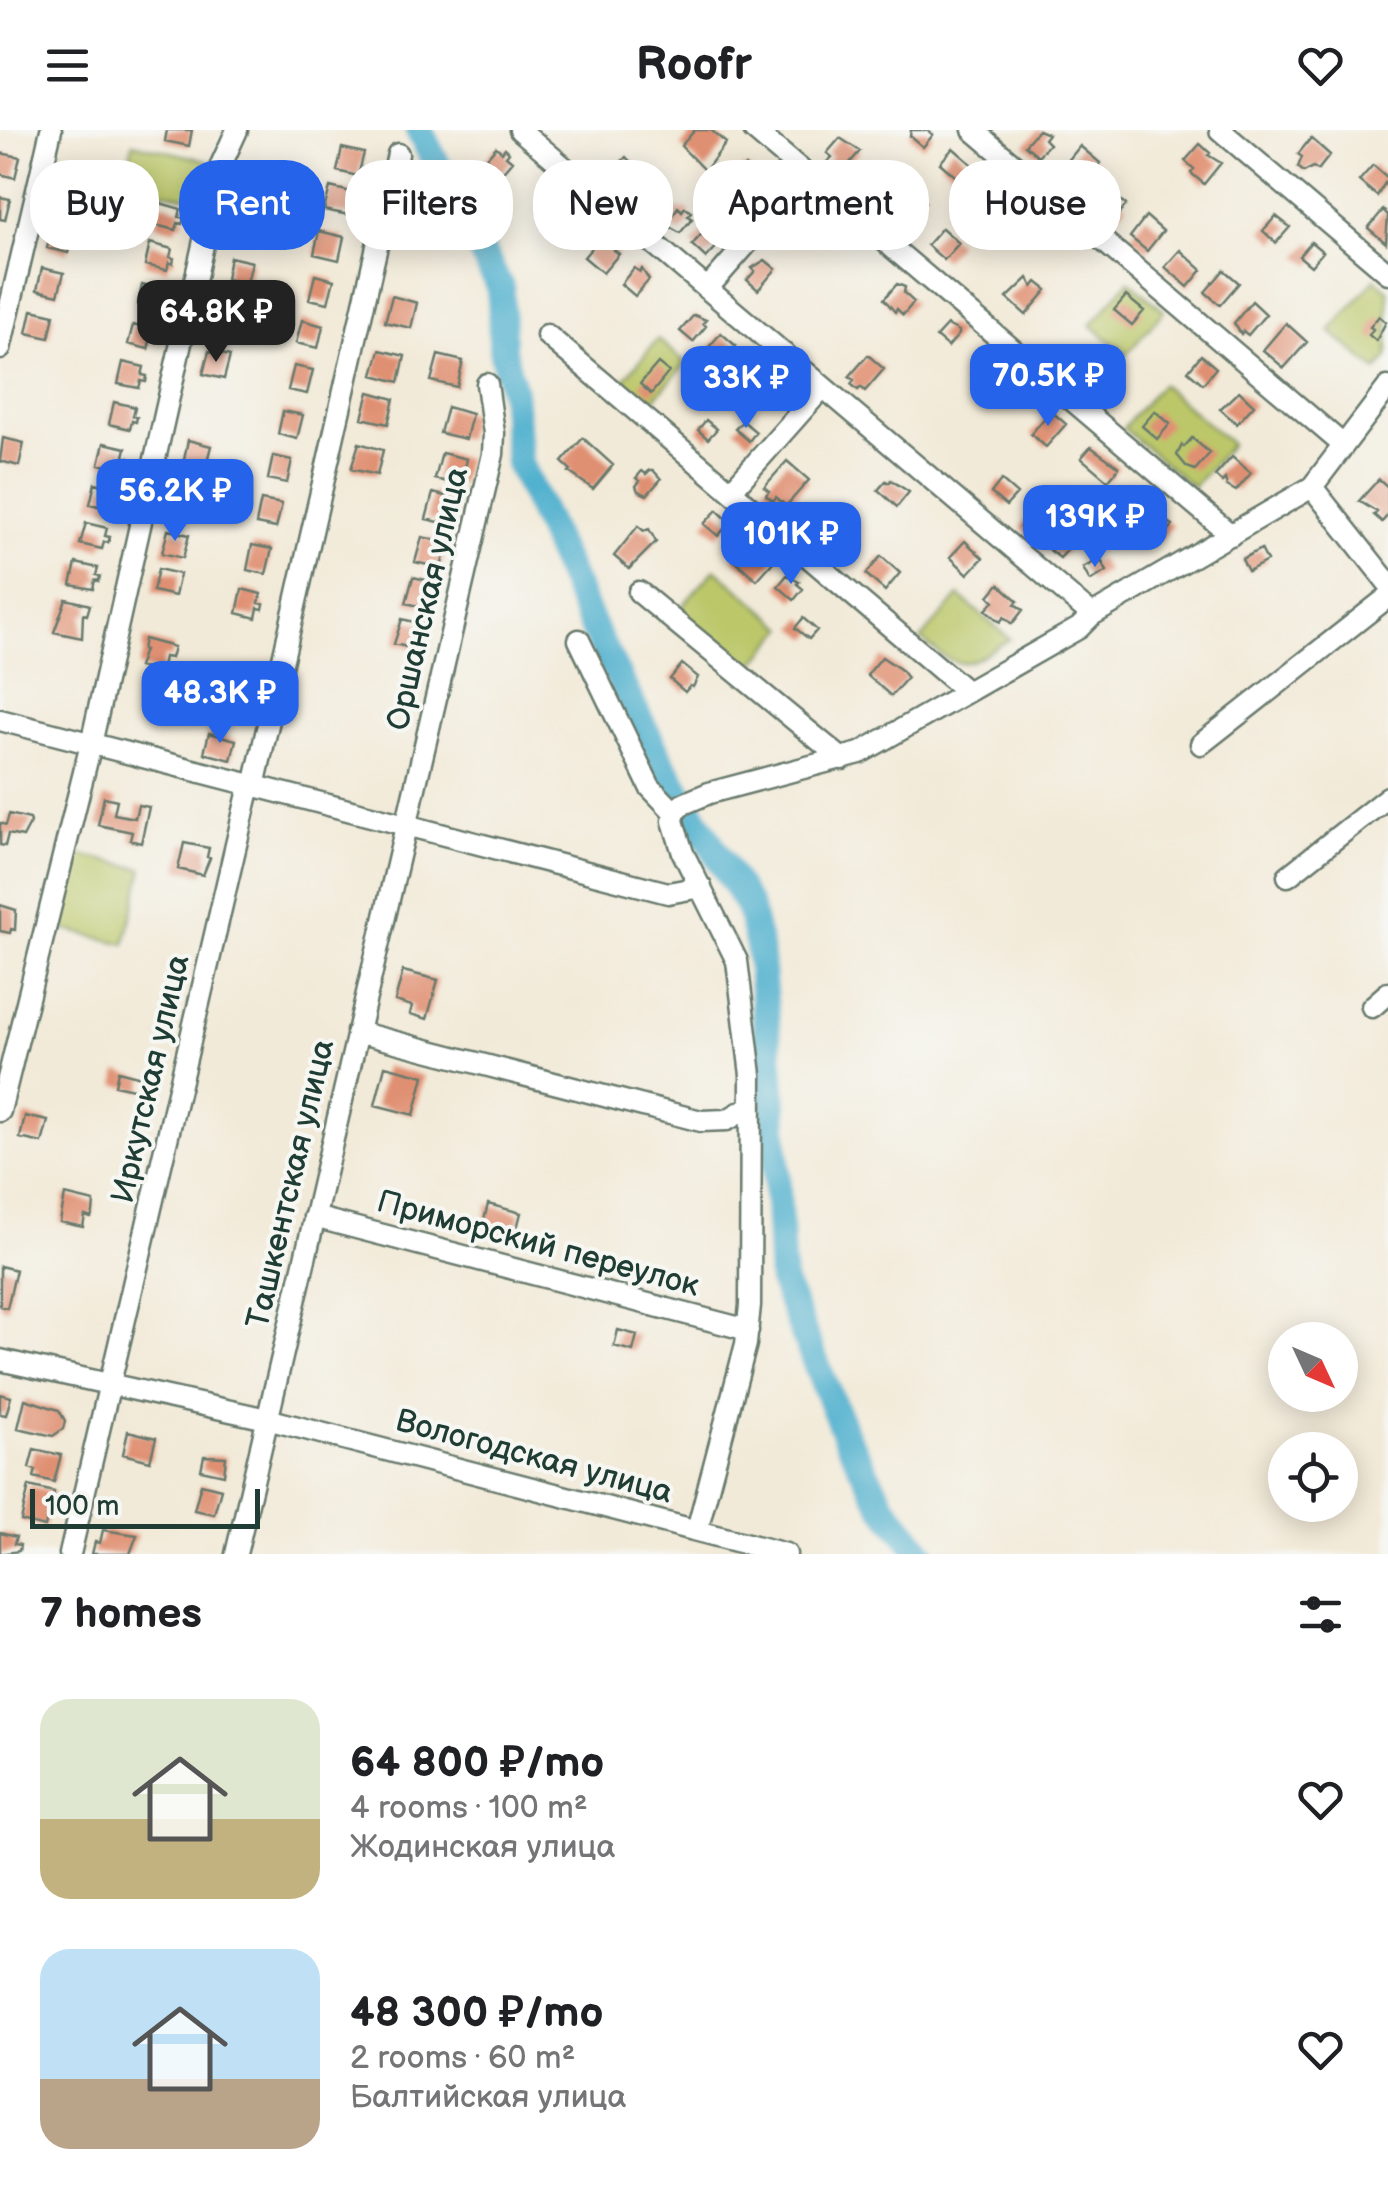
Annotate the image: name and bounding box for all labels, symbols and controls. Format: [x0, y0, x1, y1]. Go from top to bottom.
icon: menu [40, 38, 95, 93]
text: Roofr [636, 38, 752, 93]
icon: heart [1293, 38, 1348, 93]
chip: Buy [30, 160, 159, 250]
chip: Rent [179, 160, 325, 250]
chip: Filters [345, 160, 513, 250]
chip: New [533, 160, 673, 250]
chip: Apartment [693, 160, 929, 250]
chip: House [949, 160, 1121, 250]
pin: 64.8K ₽ [124, 280, 308, 365]
text: 64.8K ₽ [159, 293, 273, 332]
pin: 70.5K ₽ [956, 344, 1140, 429]
pin: 33K ₽ [676, 346, 816, 431]
text: 70.5K ₽ [992, 357, 1104, 396]
text: 33K ₽ [703, 359, 789, 398]
pin: 56.2K ₽ [83, 459, 267, 544]
street label: Оршанская улица [379, 464, 477, 734]
text: 56.2K ₽ [118, 472, 232, 511]
pin: 139K ₽ [1014, 485, 1176, 570]
text: 139K ₽ [1045, 498, 1145, 537]
pin: 101K ₽ [710, 502, 872, 587]
text: 101K ₽ [743, 515, 839, 554]
pin: 48.3K ₽ [128, 661, 312, 746]
text: 48.3K ₽ [164, 674, 276, 713]
street label: Иркутская улица [103, 951, 199, 1207]
street label: Ташкентская улица [239, 1036, 343, 1332]
street label: Приморский переулок [373, 1182, 703, 1306]
north arrow [1268, 1322, 1358, 1412]
map controls [1268, 1322, 1358, 1522]
street label: Вологодская улица [391, 1401, 677, 1513]
button: locate [1268, 1432, 1358, 1522]
scale bar [30, 1484, 260, 1528]
text: 100 m [45, 1490, 119, 1523]
icon: filters [1293, 1587, 1348, 1642]
text: 7 homes [40, 1589, 202, 1640]
text: 64 800 ₽/mo [350, 1738, 604, 1789]
icon: home [120, 1739, 240, 1859]
icon: heart [1293, 1772, 1348, 1827]
text: 4 rooms · 100 m² [350, 1789, 588, 1828]
text: Жодинская улица [350, 1828, 615, 1867]
text: 48 300 ₽/mo [350, 1988, 603, 2039]
icon: home [120, 1989, 240, 2109]
icon: heart [1293, 2022, 1348, 2077]
text: 2 rooms · 60 m² [350, 2039, 575, 2078]
text: Балтийская улица [350, 2078, 626, 2117]

